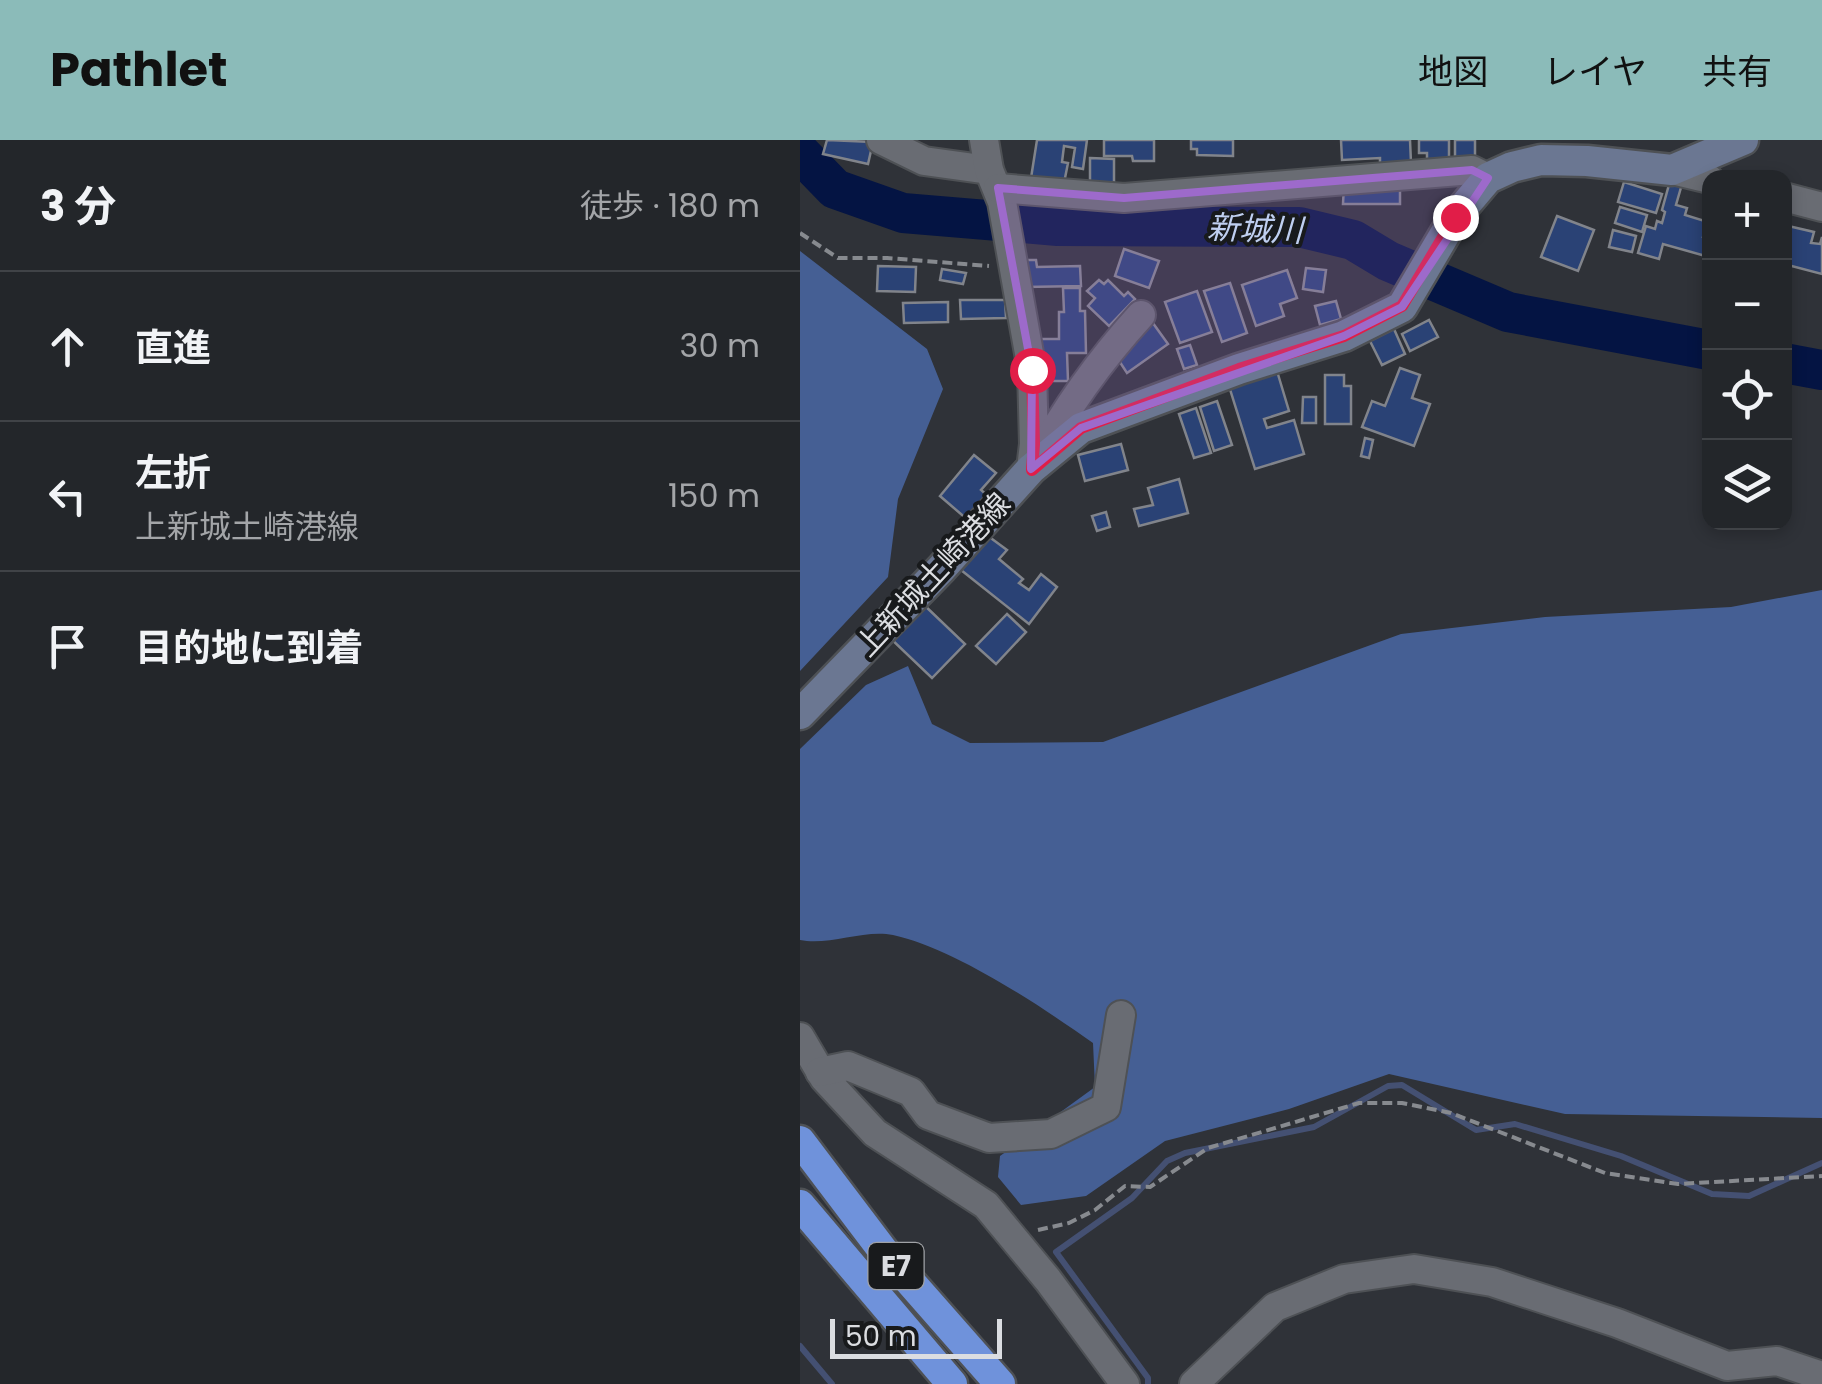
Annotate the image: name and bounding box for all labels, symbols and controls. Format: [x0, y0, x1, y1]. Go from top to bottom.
text: Pathlet [50, 36, 228, 103]
text: 地図 [1418, 47, 1488, 96]
text: レイヤ [1543, 47, 1647, 96]
text: 共有 [1702, 47, 1772, 96]
map controls [1702, 170, 1792, 530]
button: + [1702, 170, 1792, 260]
text: 3 分 [40, 177, 116, 236]
text: 徒歩 · 180 m [580, 183, 760, 228]
route end [1433, 195, 1479, 241]
water label: 新城川 [1206, 204, 1307, 253]
button: − [1702, 260, 1792, 350]
icon: ahead [40, 319, 95, 374]
text: 直進 [135, 321, 211, 374]
text: 30 m [680, 323, 760, 368]
route start [1010, 348, 1056, 394]
button: locate [1702, 350, 1792, 440]
button: layers [1702, 440, 1792, 530]
text: 左折 [135, 446, 211, 499]
icon: left [40, 469, 95, 524]
text: 150 m [668, 473, 760, 518]
street label: 上新城土崎港線 [845, 483, 1020, 666]
text: 上新城土崎港線 [135, 504, 359, 549]
icon: arrive [40, 619, 95, 674]
text: 目的地に到着 [135, 621, 363, 674]
road number: E7 [868, 1243, 924, 1289]
scale bar [830, 1314, 1002, 1358]
text: 50 m [845, 1317, 916, 1356]

